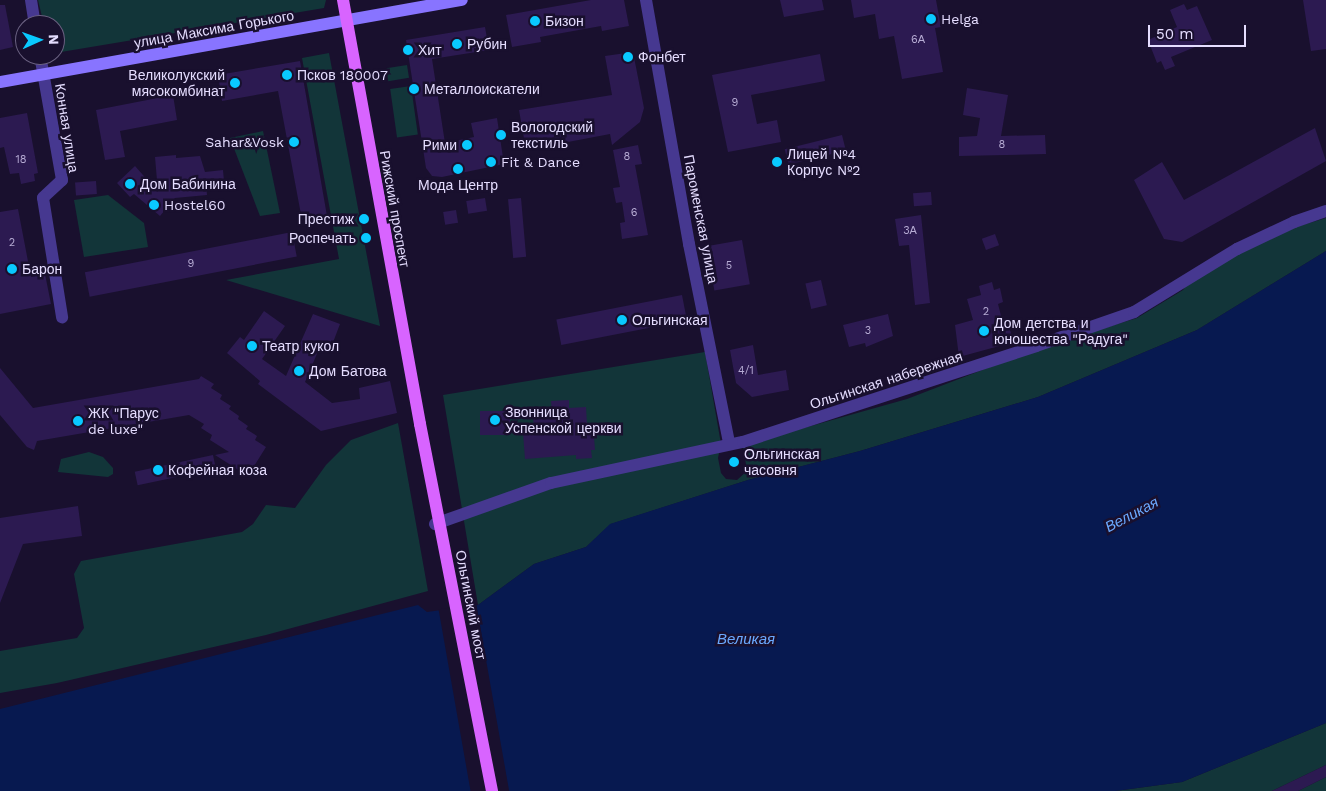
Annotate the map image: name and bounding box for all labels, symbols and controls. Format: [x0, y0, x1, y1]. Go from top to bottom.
street label: улица Максима Горького [133, 7, 295, 51]
place label: Helga [941, 11, 979, 27]
place label: Бизон [545, 13, 584, 29]
marker: Helga [925, 13, 937, 25]
north arrow [15, 15, 65, 65]
marker: Бизон [529, 15, 541, 27]
scale bar [1151, 15, 1248, 47]
text: 50 m [1156, 25, 1193, 43]
house number: 6А [911, 33, 925, 47]
text: N [46, 34, 62, 45]
place label: Рубин [467, 36, 507, 52]
marker: Рубин [451, 38, 463, 50]
place label: Хит [418, 42, 442, 58]
marker: Хит [402, 44, 414, 56]
place label: Фонбет [638, 49, 686, 65]
marker: Фонбет [622, 51, 634, 63]
place label: Великолукский мясокомбинат [128, 67, 225, 100]
place label: Псков 180007 [297, 67, 388, 83]
marker: Псков 180007 [281, 69, 293, 81]
marker: Великолукский мясокомбинат [229, 77, 241, 89]
place label: Металлоискатели [424, 81, 540, 97]
street label: Конная улица [52, 82, 82, 174]
marker: Металлоискатели [408, 83, 420, 95]
house number: 9 [732, 96, 738, 110]
place label: Вологодский текстиль [511, 119, 593, 152]
marker: Вологодский текстиль [495, 129, 507, 141]
place label: Sahar&Vosk [205, 134, 284, 150]
marker: Sahar&Vosk [288, 136, 300, 148]
place label: Рими [422, 137, 457, 153]
house number: 8 [999, 138, 1005, 152]
marker: Рими [461, 139, 473, 151]
place label: Лицей №4 Корпус №2 [787, 146, 860, 178]
street label: Рижский проспект [376, 149, 414, 269]
house number: 8 [624, 150, 630, 164]
house number: 18 [15, 153, 27, 167]
street label: Пароменская улица [680, 153, 722, 285]
place label: Fit & Dance [501, 154, 580, 170]
marker: Fit & Dance [485, 156, 497, 168]
marker: Лицей №4 Корпус №2 [771, 156, 783, 168]
marker: Мода Центр [452, 163, 464, 175]
place label: Дом Бабинина [140, 176, 236, 192]
place label: Мода Центр [418, 177, 498, 193]
marker: Дом Бабинина [124, 178, 136, 190]
place label: Hostel60 [164, 197, 225, 213]
marker: Hostel60 [148, 199, 160, 211]
house number: 6 [631, 206, 637, 220]
place label: Престиж [298, 211, 354, 227]
marker: Престиж [358, 213, 370, 225]
house number: 3А [903, 224, 917, 238]
place label: Роспечать [289, 230, 356, 246]
marker: Роспечать [360, 232, 372, 244]
house number: 2 [9, 236, 15, 250]
house number: 9 [188, 257, 194, 271]
house number: 5 [726, 259, 732, 273]
place label: Барон [22, 261, 62, 277]
marker: Барон [6, 263, 18, 275]
house number: 2 [983, 305, 989, 319]
place label: Ольгинская [632, 312, 708, 328]
marker: Ольгинская [616, 314, 628, 326]
place label: Дом детства и юношества "Радуга" [994, 315, 1128, 348]
house number: 3 [865, 324, 871, 338]
marker: Дом детства и юношества "Радуга" [978, 325, 990, 337]
place label: Театр кукол [262, 338, 339, 354]
marker: Театр кукол [246, 340, 258, 352]
street label: Ольгинская набережная [808, 347, 964, 413]
place label: Дом Батова [309, 363, 387, 379]
house number: 4/1 [738, 364, 754, 378]
marker: Дом Батова [293, 365, 305, 377]
place label: Звонница Успенской церкви [505, 404, 622, 437]
place label: ЖК "Парус de luxe" [88, 405, 159, 438]
marker: Звонница Успенской церкви [489, 414, 501, 426]
marker: ЖК "Парус de luxe" [72, 415, 84, 427]
place label: Ольгинская часовня [744, 446, 820, 478]
marker: Ольгинская часовня [728, 456, 740, 468]
place label: Кофейная коза [168, 462, 267, 478]
marker: Кофейная коза [152, 464, 164, 476]
water label: Великая [1102, 493, 1162, 537]
street label: Ольгинский мост [452, 549, 490, 661]
water label: Великая [717, 631, 775, 649]

